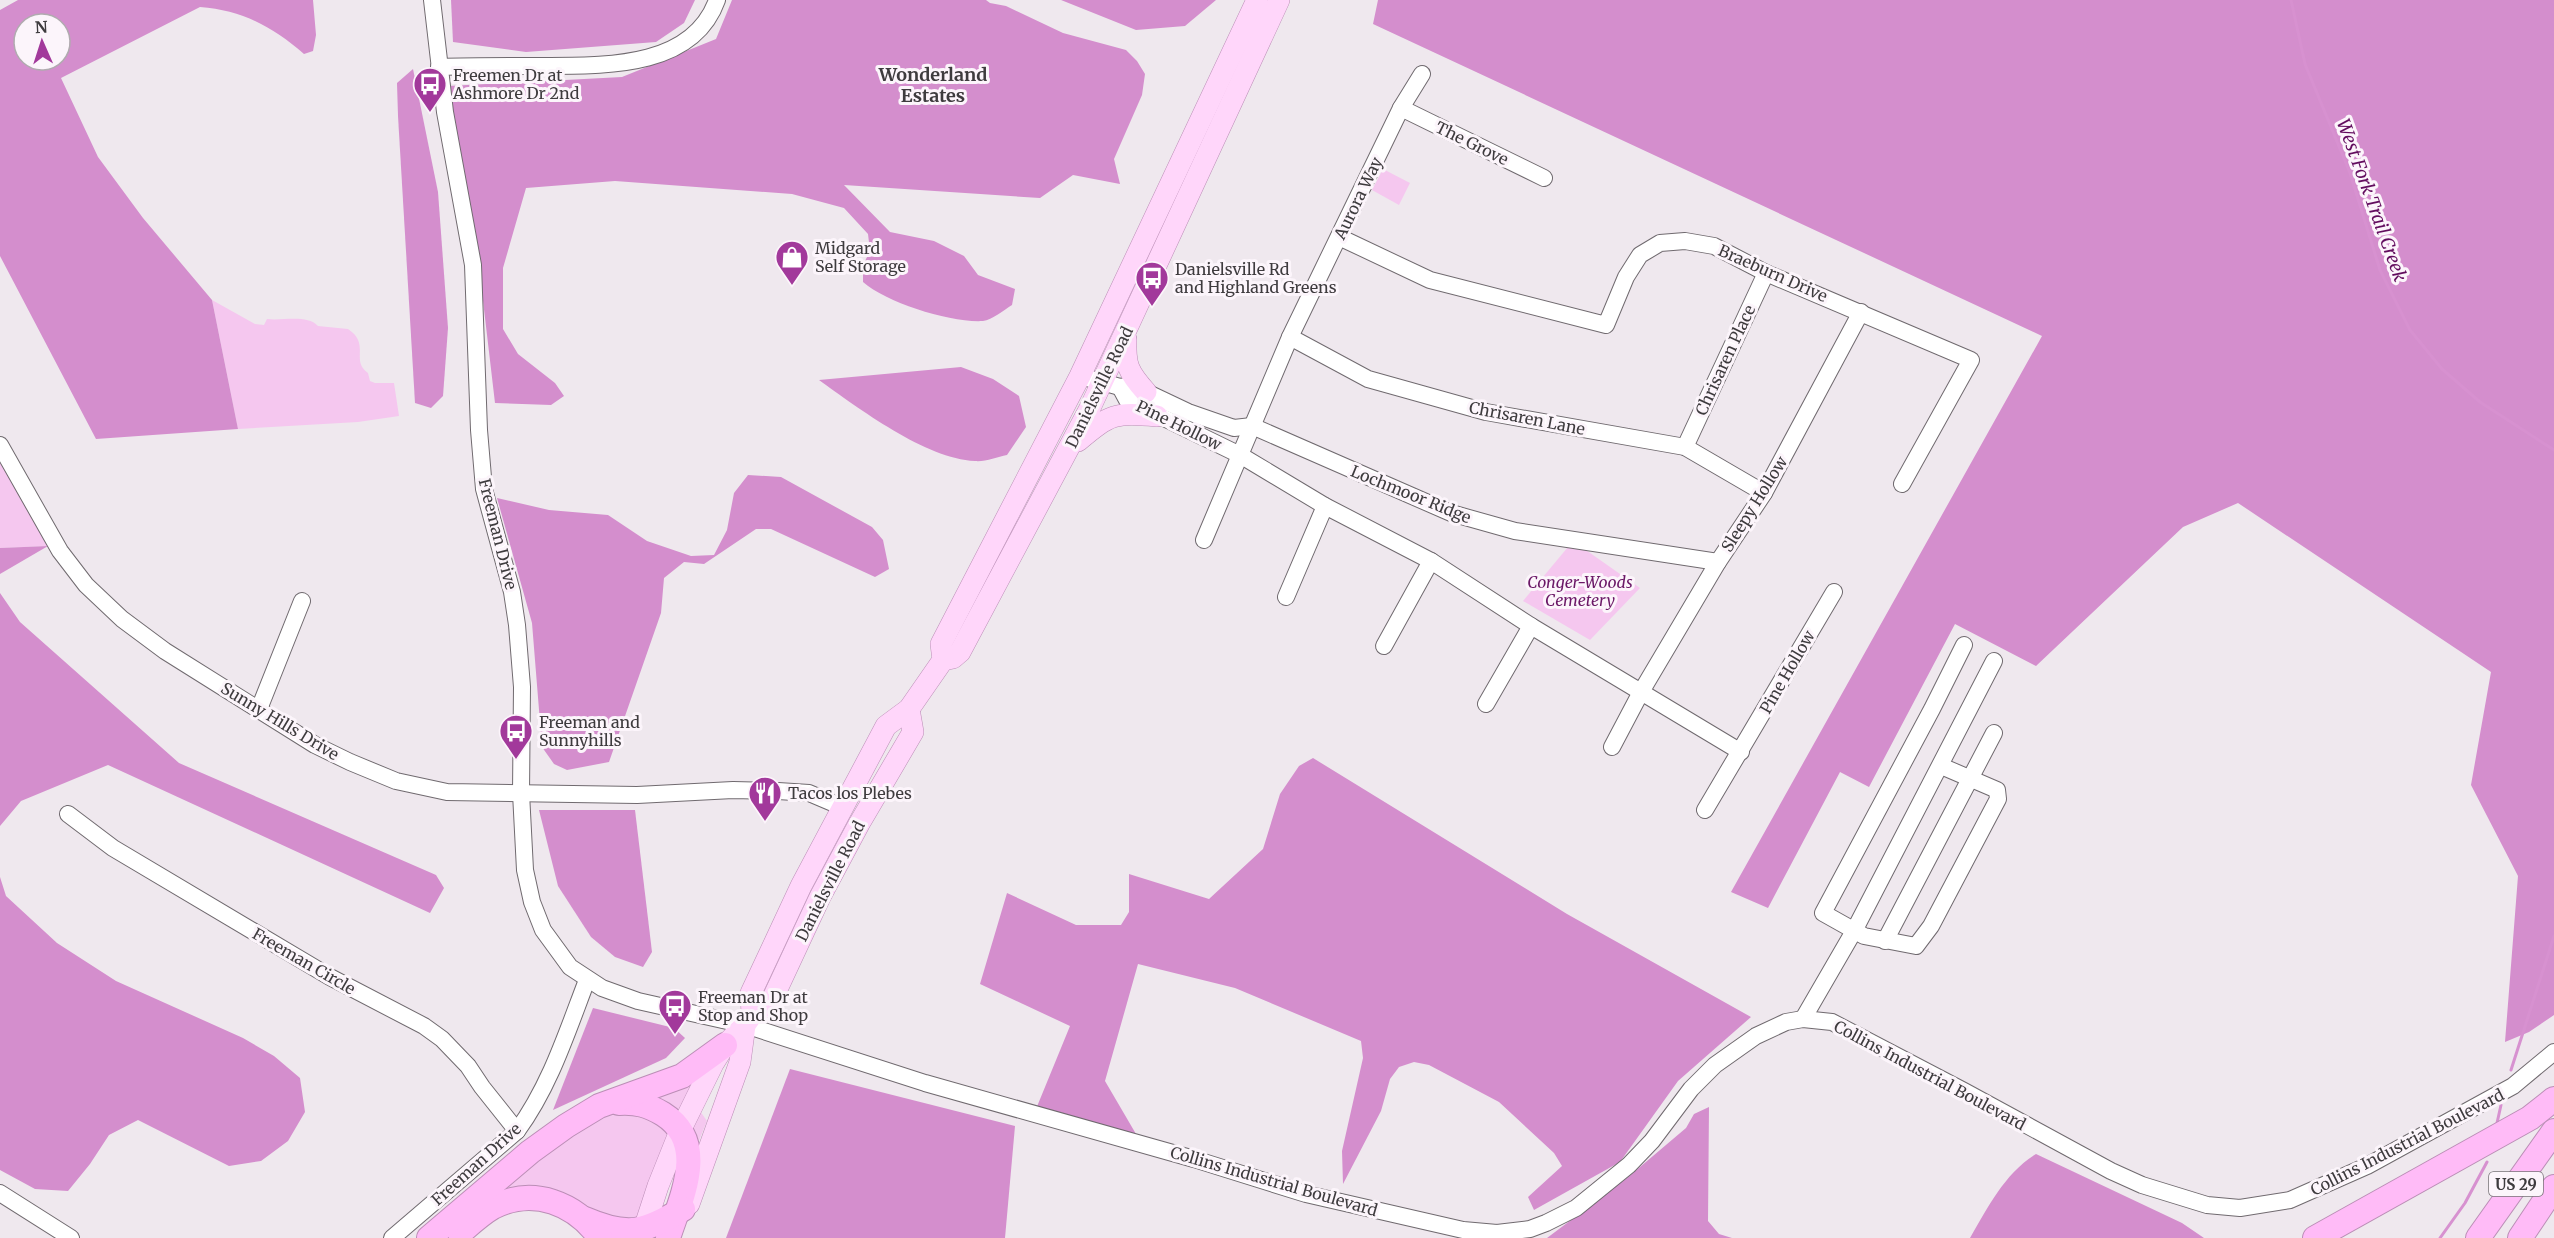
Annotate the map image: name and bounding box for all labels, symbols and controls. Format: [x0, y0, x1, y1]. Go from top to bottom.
north arrow [12, 12, 72, 72]
text: N [34, 17, 48, 37]
district label: Wonderland Estates [878, 63, 987, 107]
place label: Freemen Dr at Ashmore Dr 2nd [452, 65, 580, 103]
bus stop icon: Freemen Dr at Ashmore Dr 2nd [412, 66, 448, 113]
water label: West Fork Trail Creek [2332, 116, 2412, 285]
street label: The Grove [1432, 117, 1512, 169]
street label: Aurora Way [1329, 153, 1387, 243]
place label: Midgard Self Storage [815, 238, 906, 276]
shop icon: Midgard Self Storage [774, 239, 810, 286]
street label: Braeburn Drive [1715, 240, 1831, 306]
place label: Danielsville Rd and Highland Greens [1175, 259, 1337, 297]
bus stop icon: Danielsville Rd and Highland Greens [1134, 260, 1170, 307]
street label: Chrisaren Place [1691, 302, 1759, 418]
street label: Danielsville Road [1061, 323, 1137, 451]
street label: Pine Hollow [1133, 396, 1225, 455]
street label: Chrisaren Lane [1467, 397, 1587, 439]
street label: Sleepy Hollow [1717, 452, 1792, 555]
street label: Lochmoor Ridge [1348, 461, 1474, 527]
street label: Freeman Drive [475, 477, 521, 591]
park label: Conger-Woods Cemetery [1527, 572, 1633, 610]
street label: Pine Hollow [1755, 626, 1819, 717]
street label: Sunny Hills Drive [217, 678, 343, 764]
place label: Freeman and Sunnyhills [539, 712, 640, 750]
bus stop icon: Freeman and Sunnyhills [498, 713, 534, 760]
restaurant icon: Tacos los Plebes [747, 775, 783, 822]
place label: Tacos los Plebes [788, 783, 912, 803]
street label: Danielsville Road [791, 817, 869, 945]
street label: Freeman Circle [249, 923, 359, 999]
place label: Freeman Dr at Stop and Shop [698, 987, 808, 1025]
bus stop icon: Freeman Dr at Stop and Shop [657, 988, 693, 1035]
street label: Collins Industrial Boulevard [1831, 1016, 2030, 1134]
street label: Collins Industrial Boulevard [2307, 1084, 2507, 1200]
street label: Freeman Drive [427, 1119, 525, 1209]
street label: Collins Industrial Boulevard [1168, 1142, 1380, 1220]
road number: US 29 [2489, 1172, 2543, 1196]

